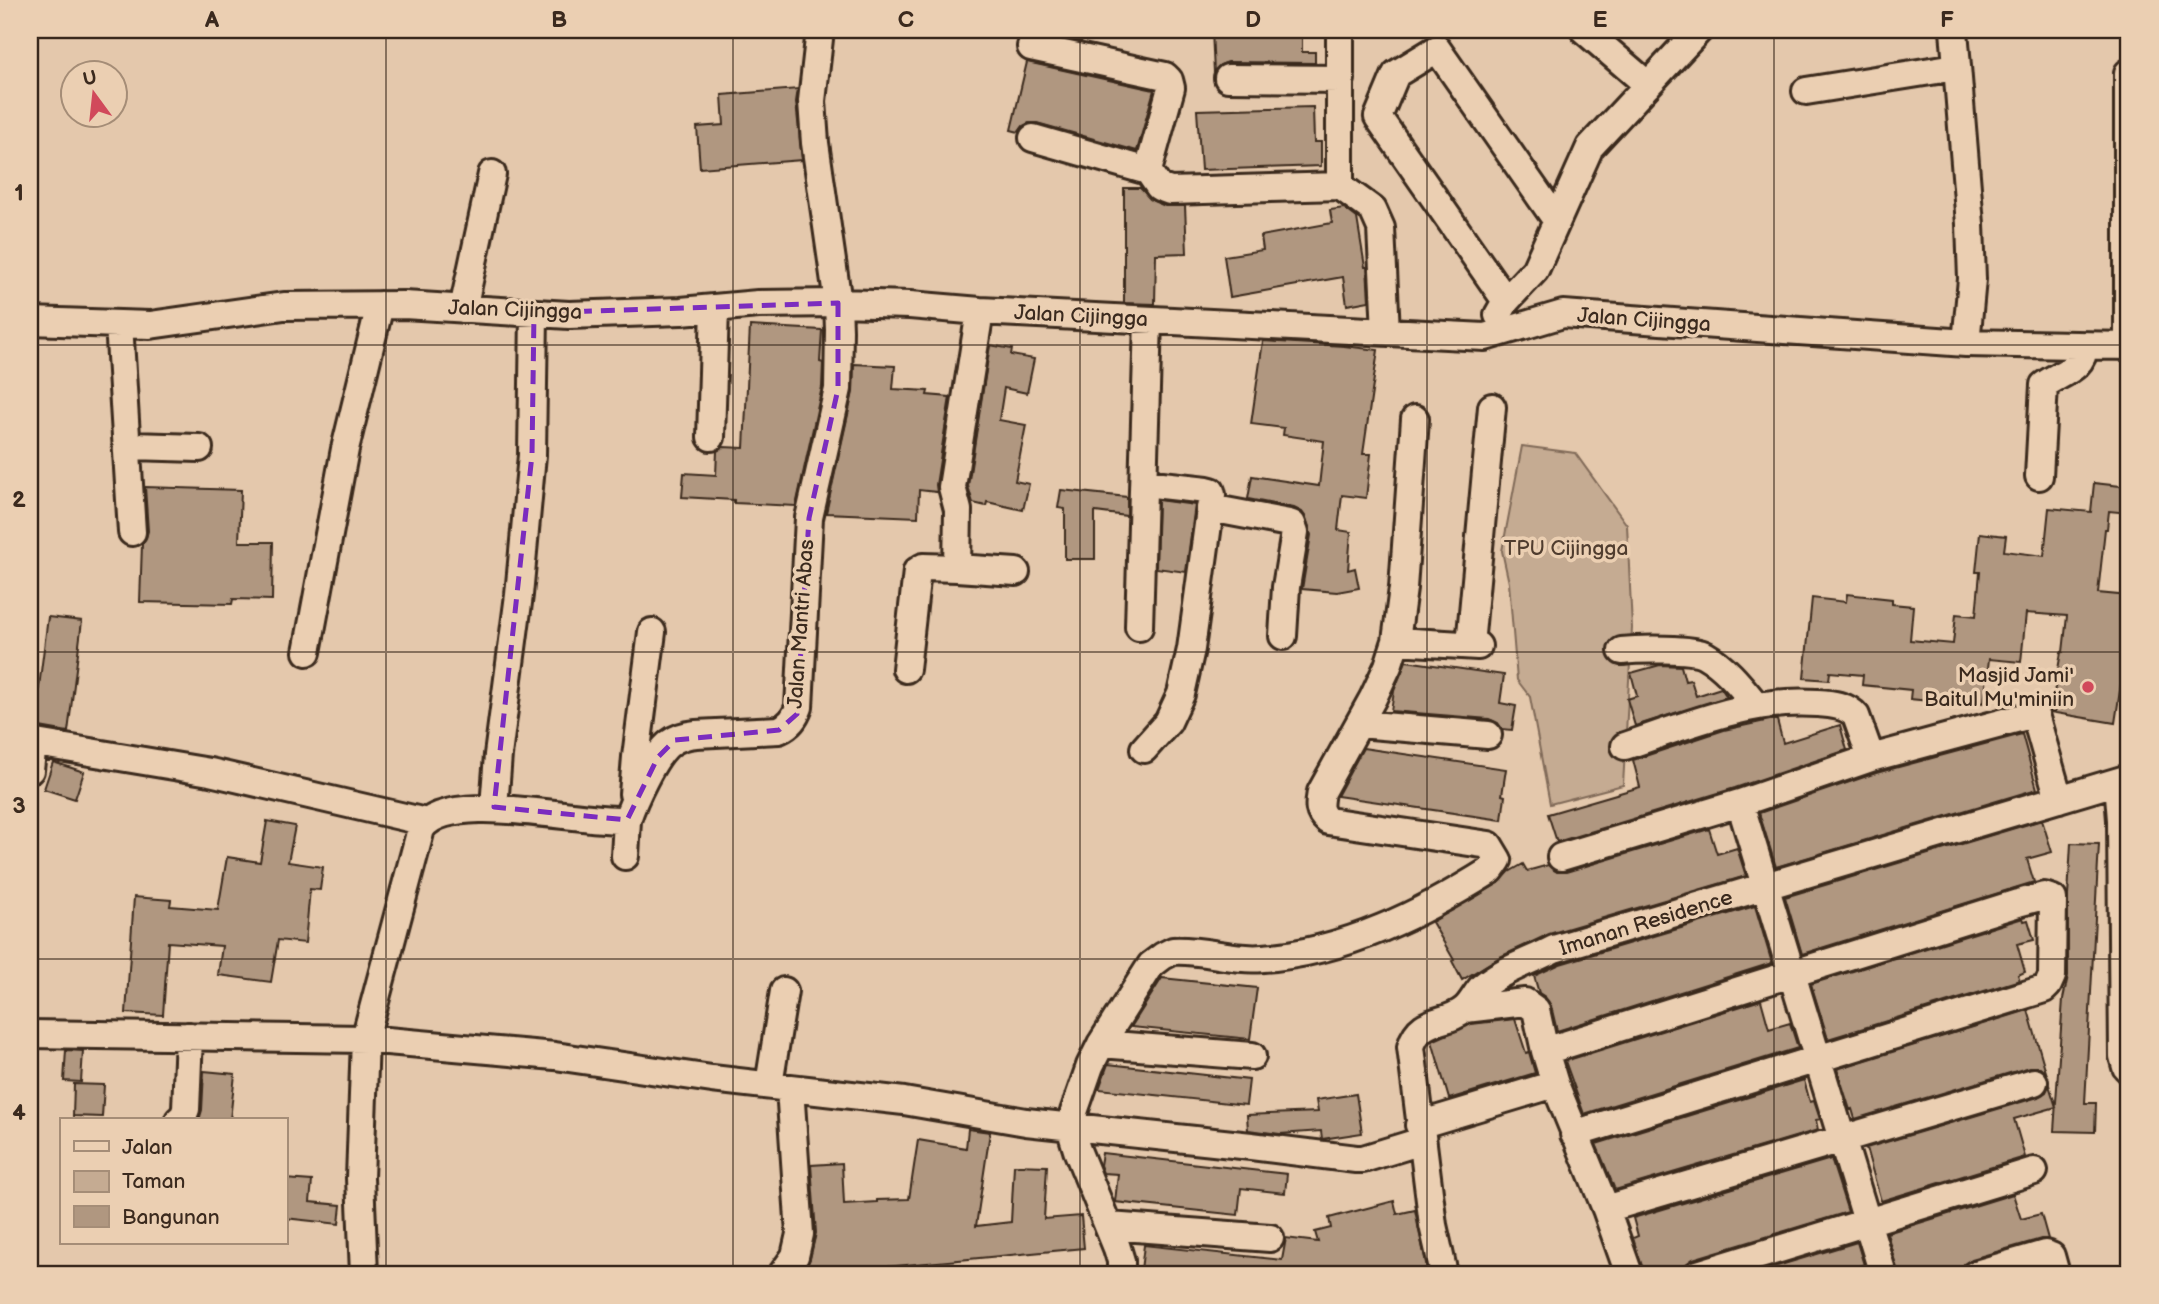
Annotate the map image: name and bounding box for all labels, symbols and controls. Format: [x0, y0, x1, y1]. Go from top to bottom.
text: A [204, 6, 220, 34]
text: B [551, 6, 567, 34]
text: C [898, 6, 914, 34]
text: D [1245, 6, 1261, 34]
text: E [1593, 6, 1608, 34]
text: F [1940, 6, 1954, 34]
north arrow [60, 60, 130, 130]
text: U [80, 66, 99, 92]
text: 1 [14, 179, 24, 207]
street label: Jalan Cijingga [448, 295, 582, 325]
street label: Jalan Cijingga [1013, 300, 1149, 332]
street label: Jalan Cijingga [1576, 303, 1712, 337]
text: 2 [12, 486, 26, 514]
park label: TPU Cijingga [1504, 536, 1628, 561]
street label: Jalan Mantri Abas [783, 538, 819, 710]
place label: Masjid Jami' Baitul Mu'miniin [1924, 663, 2074, 712]
marker: Masjid Jami' Baitul Mu'miniin [2080, 679, 2096, 695]
text: 3 [12, 792, 26, 820]
street label: Imanan Residence [1556, 885, 1736, 961]
text: 4 [12, 1099, 26, 1127]
legend [60, 1118, 287, 1244]
text: Jalan [122, 1135, 173, 1160]
text: Taman [122, 1169, 185, 1194]
text: Bangunan [122, 1205, 220, 1230]

